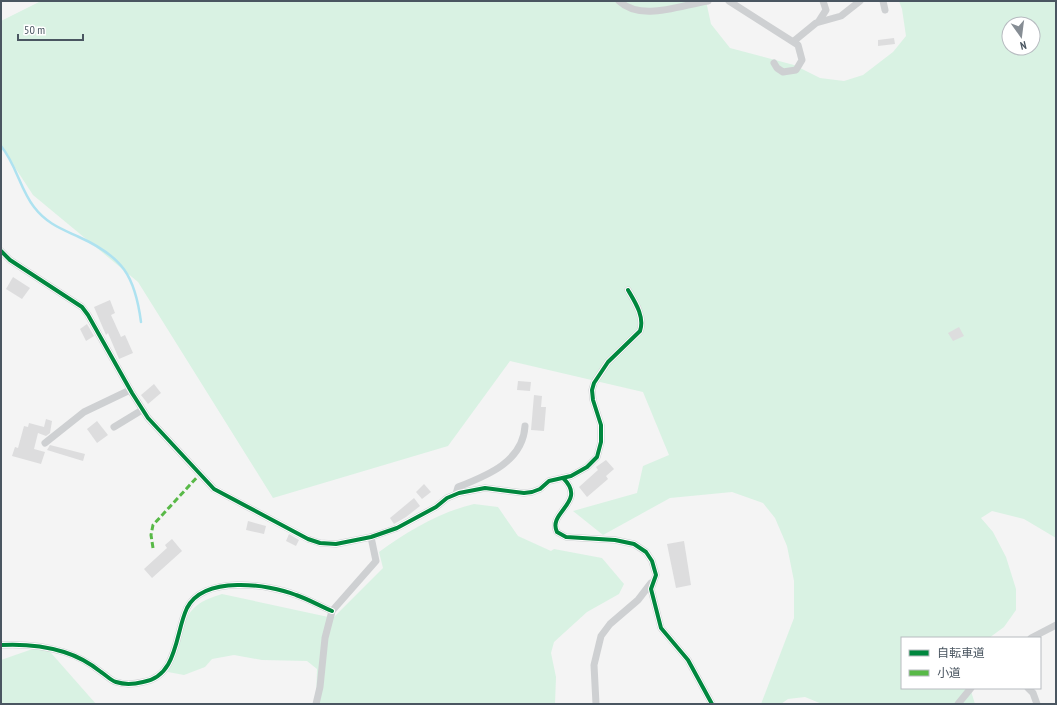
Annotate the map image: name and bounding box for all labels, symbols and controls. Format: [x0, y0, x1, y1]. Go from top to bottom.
scale bar [18, 16, 83, 42]
north arrow [1001, 16, 1041, 56]
text: 50 m [24, 22, 45, 37]
text: N [1019, 38, 1028, 53]
legend [901, 637, 1041, 689]
text: 自転車道 [937, 645, 985, 660]
text: 小道 [937, 665, 961, 680]

